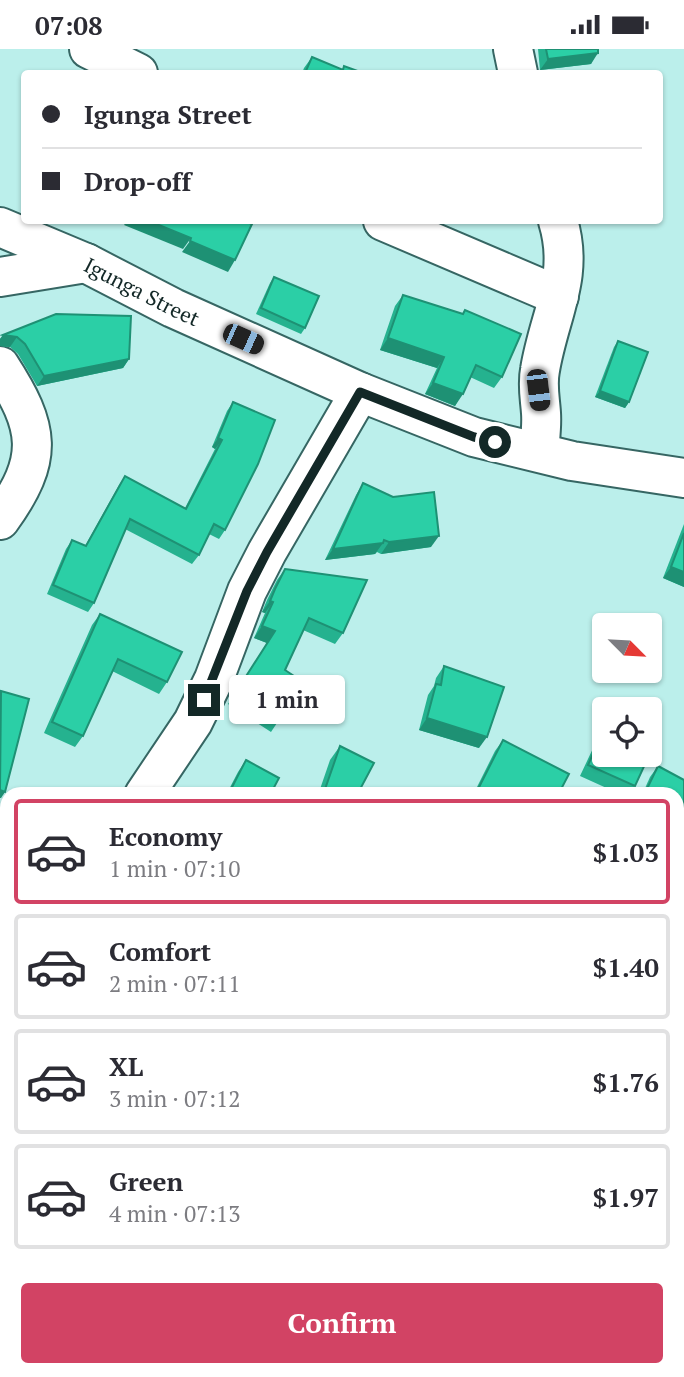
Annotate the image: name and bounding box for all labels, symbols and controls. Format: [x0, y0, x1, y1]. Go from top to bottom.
text: 07:08 [35, 8, 103, 42]
text: Igunga Street [84, 97, 252, 131]
text: Drop-off [84, 164, 191, 198]
street label: Igunga Street [79, 250, 204, 332]
car [220, 321, 267, 357]
car [526, 368, 551, 412]
route start [479, 426, 511, 458]
north arrow [592, 613, 662, 683]
map controls [592, 613, 662, 767]
callout: 1 min [228, 675, 344, 725]
route end [188, 684, 220, 716]
text: 1 min [256, 684, 318, 715]
button: locate [592, 697, 662, 767]
text: Economy [109, 819, 222, 853]
icon: car [25, 820, 88, 883]
text: $1.03 [593, 835, 659, 869]
text: 1 min · 07:10 [109, 853, 241, 884]
text: Comfort [109, 934, 211, 968]
icon: car [25, 935, 88, 998]
text: $1.40 [593, 950, 659, 984]
text: 2 min · 07:11 [109, 968, 241, 999]
text: XL [109, 1049, 143, 1083]
icon: car [25, 1050, 88, 1113]
text: $1.76 [593, 1065, 659, 1099]
text: 3 min · 07:12 [109, 1083, 241, 1114]
text: Green [109, 1164, 183, 1198]
icon: car [25, 1165, 88, 1228]
text: $1.97 [593, 1180, 659, 1214]
text: 4 min · 07:13 [109, 1198, 241, 1229]
button: Confirm [21, 1283, 663, 1363]

